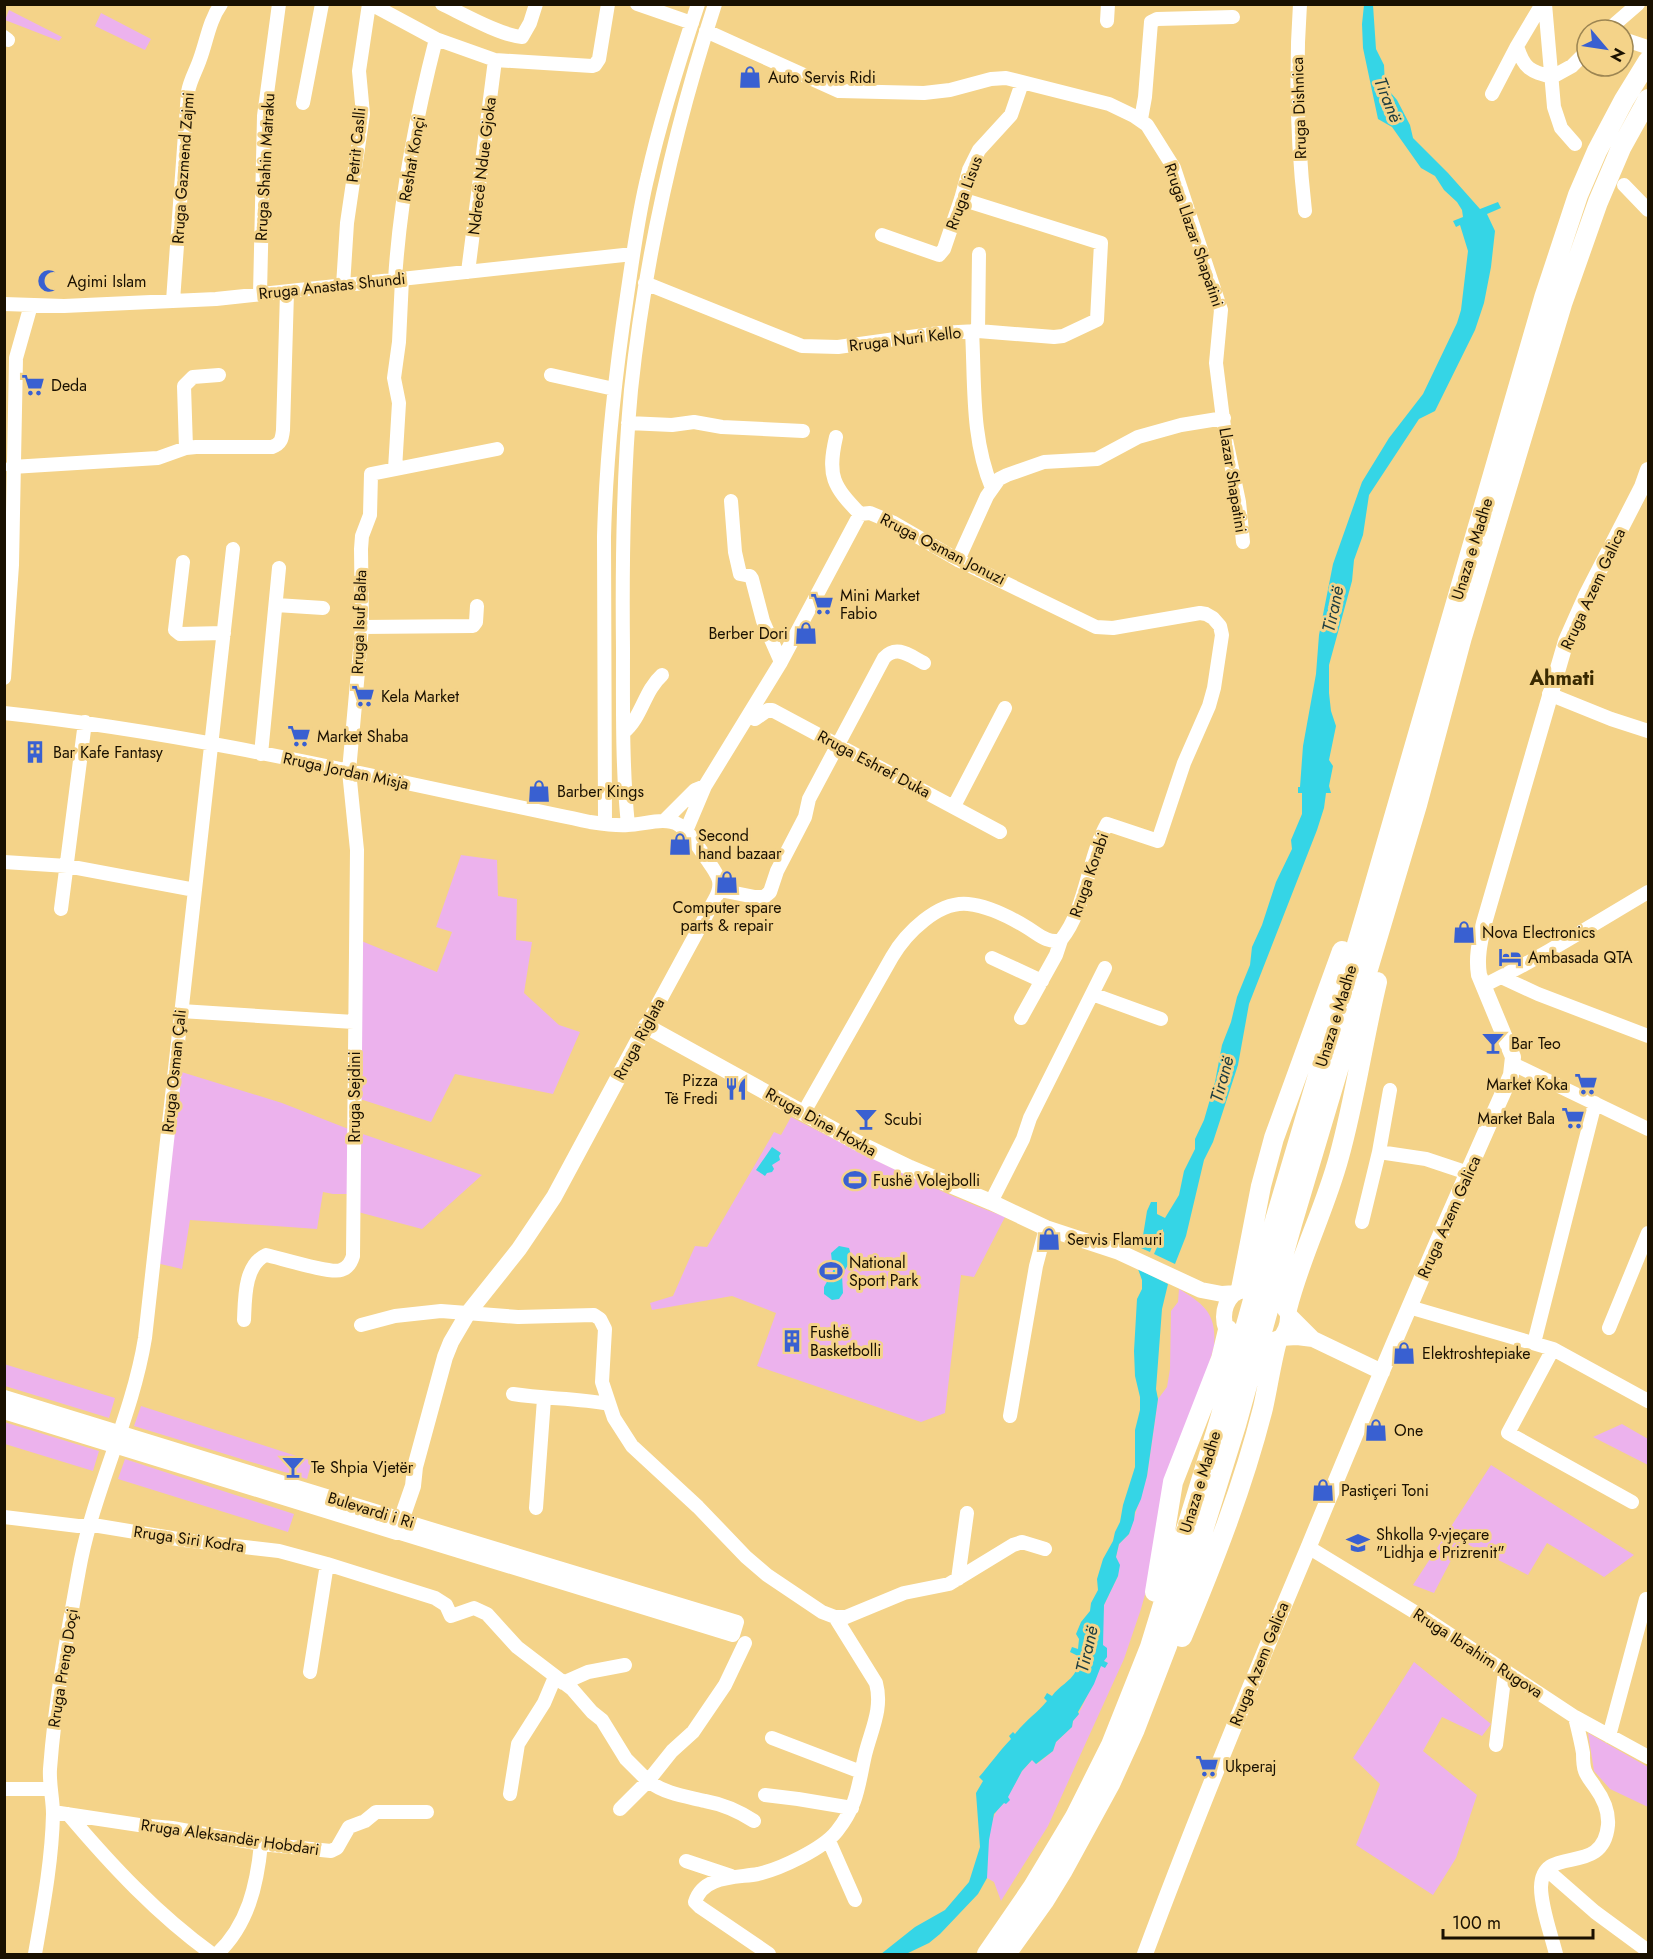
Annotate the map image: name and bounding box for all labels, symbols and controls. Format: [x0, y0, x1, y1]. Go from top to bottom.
north arrow [1575, 18, 1635, 78]
text: N [1605, 44, 1631, 66]
street label: Rruga Dishnica [1286, 56, 1312, 160]
shop icon: Auto Servis Ridi [737, 64, 763, 90]
place label: Auto Servis Ridi [768, 66, 876, 89]
water label: Tiranë [1367, 73, 1409, 127]
street label: Rruga Gazmend Zajmi [166, 91, 200, 245]
street label: Rruga Shahin Matraku [250, 92, 280, 242]
street label: Ndrecë Ndue Gjoka [462, 96, 502, 236]
street label: Petrit Caslli [341, 106, 371, 184]
street label: Reshat Konçi [393, 115, 431, 203]
street label: Rruga Lisus [940, 153, 988, 233]
street label: Rruga Llazar Shapatini [1159, 160, 1229, 310]
street label: Rruga Anastas Shundi [257, 267, 407, 305]
mosque icon: Agimi Islam [36, 268, 62, 294]
place label: Agimi Islam [67, 270, 147, 293]
street label: Rruga Nuri Kello [848, 321, 963, 357]
supermarket icon: Deda [20, 372, 46, 398]
place label: Deda [51, 374, 87, 397]
street label: Llazar Shapatini [1213, 426, 1253, 534]
street label: Unaza e Madhe [1446, 495, 1498, 603]
street label: Rruga Osman Jonuzi [876, 507, 1010, 591]
street label: Rruga Azem Galica [1555, 524, 1631, 654]
street label: Rruga Isuf Balta [346, 569, 372, 675]
water label: Tiranë [1315, 583, 1351, 635]
place label: Mini Market Fabio [840, 584, 920, 625]
supermarket icon: Mini Market Fabio [809, 591, 835, 617]
shop icon: Berber Dori [793, 620, 819, 646]
place label: Berber Dori [708, 622, 788, 645]
district label: Ahmati [1528, 664, 1595, 693]
supermarket icon: Kela Market [350, 683, 376, 709]
place label: Kela Market [381, 685, 459, 708]
supermarket icon: Market Shaba [286, 723, 312, 749]
place label: Market Shaba [317, 725, 409, 748]
street label: Rruga Eshref Duka [813, 725, 935, 803]
building icon: Bar Kafe Fantasy [22, 739, 48, 765]
place label: Bar Kafe Fantasy [53, 741, 164, 764]
street label: Rruga Jordan Misja [281, 746, 411, 796]
shop icon: Barber Kings [526, 778, 552, 804]
place label: Barber Kings [557, 780, 644, 803]
place label: Second hand bazaar [698, 824, 782, 865]
street label: Rruga Korabi [1064, 830, 1114, 920]
shop icon: Second hand bazaar [667, 831, 693, 857]
shop icon: Computer spare parts & repair [714, 869, 740, 895]
place label: Computer spare parts & repair [673, 896, 781, 937]
shop icon: Nova Electronics [1451, 919, 1477, 945]
place label: Nova Electronics [1482, 921, 1595, 944]
hotel icon: Ambasada QTA [1497, 944, 1523, 970]
place label: Ambasada QTA [1528, 946, 1633, 969]
street label: Unaza e Madhe [1310, 962, 1362, 1070]
street label: Rruga Riglata [608, 994, 670, 1084]
street label: Rruga Osman Çali [156, 1008, 192, 1134]
bar icon: Bar Teo [1480, 1030, 1506, 1056]
place label: Bar Teo [1511, 1032, 1561, 1055]
street label: Rruga Sejdini [343, 1051, 366, 1143]
water label: Tiranë [1203, 1053, 1241, 1105]
place label: Pizza Të Fredi [665, 1069, 718, 1110]
supermarket icon: Market Koka [1573, 1071, 1599, 1097]
place label: Market Koka [1486, 1073, 1568, 1096]
restaurant icon: Pizza Të Fredi [723, 1076, 749, 1102]
street label: Rruga Dine Hoxha [761, 1082, 881, 1162]
supermarket icon: Market Bala [1560, 1105, 1586, 1131]
bar icon: Scubi [853, 1106, 879, 1132]
place label: Market Bala [1477, 1107, 1555, 1130]
place label: Scubi [884, 1108, 922, 1131]
street label: Rruga Azem Galica [1412, 1152, 1486, 1282]
sports icon: Fushë Volejbolli [842, 1167, 868, 1193]
place label: Fushë Volejbolli [873, 1169, 980, 1192]
shop icon: Servis Flamuri [1036, 1226, 1062, 1252]
place label: Servis Flamuri [1067, 1228, 1162, 1251]
place label: National Sport Park [849, 1251, 919, 1292]
sports icon: National Sport Park [818, 1258, 844, 1284]
place label: Fushë Basketbolli [810, 1321, 881, 1362]
building icon: Fushë Basketbolli [779, 1328, 805, 1354]
shop icon: Elektroshtepiake [1391, 1340, 1417, 1366]
place label: Elektroshtepiake [1422, 1342, 1531, 1365]
shop icon: One [1363, 1417, 1389, 1443]
place label: One [1394, 1419, 1423, 1442]
street label: Unaza e Madhe [1174, 1428, 1226, 1536]
bar icon: Te Shpia Vjetër [280, 1454, 306, 1480]
place label: Te Shpia Vjetër [311, 1456, 414, 1479]
shop icon: Pastiçeri Toni [1310, 1477, 1336, 1503]
place label: Pastiçeri Toni [1341, 1479, 1429, 1502]
street label: Bulevardi i Ri [325, 1486, 417, 1534]
street label: Rruga Siri Kodra [132, 1520, 246, 1558]
place label: Shkolla 9-vjeçare "Lidhja e Prizrenit" [1376, 1523, 1505, 1564]
school or university icon: Shkolla 9-vjeçare "Lidhja e Prizrenit" [1345, 1530, 1371, 1556]
street label: Rruga Azem Galica [1224, 1599, 1294, 1729]
street label: Rruga Ibrahim Rugova [1409, 1602, 1547, 1704]
street label: Rruga Preng Doçi [42, 1607, 84, 1729]
water label: Tiranë [1069, 1623, 1105, 1675]
supermarket icon: Ukperaj [1194, 1753, 1220, 1779]
place label: Ukperaj [1225, 1755, 1277, 1778]
street label: Rruga Aleksandër Hobdari [139, 1813, 321, 1861]
scale bar [1443, 1902, 1593, 1940]
text: 100 m [1452, 1910, 1501, 1936]

